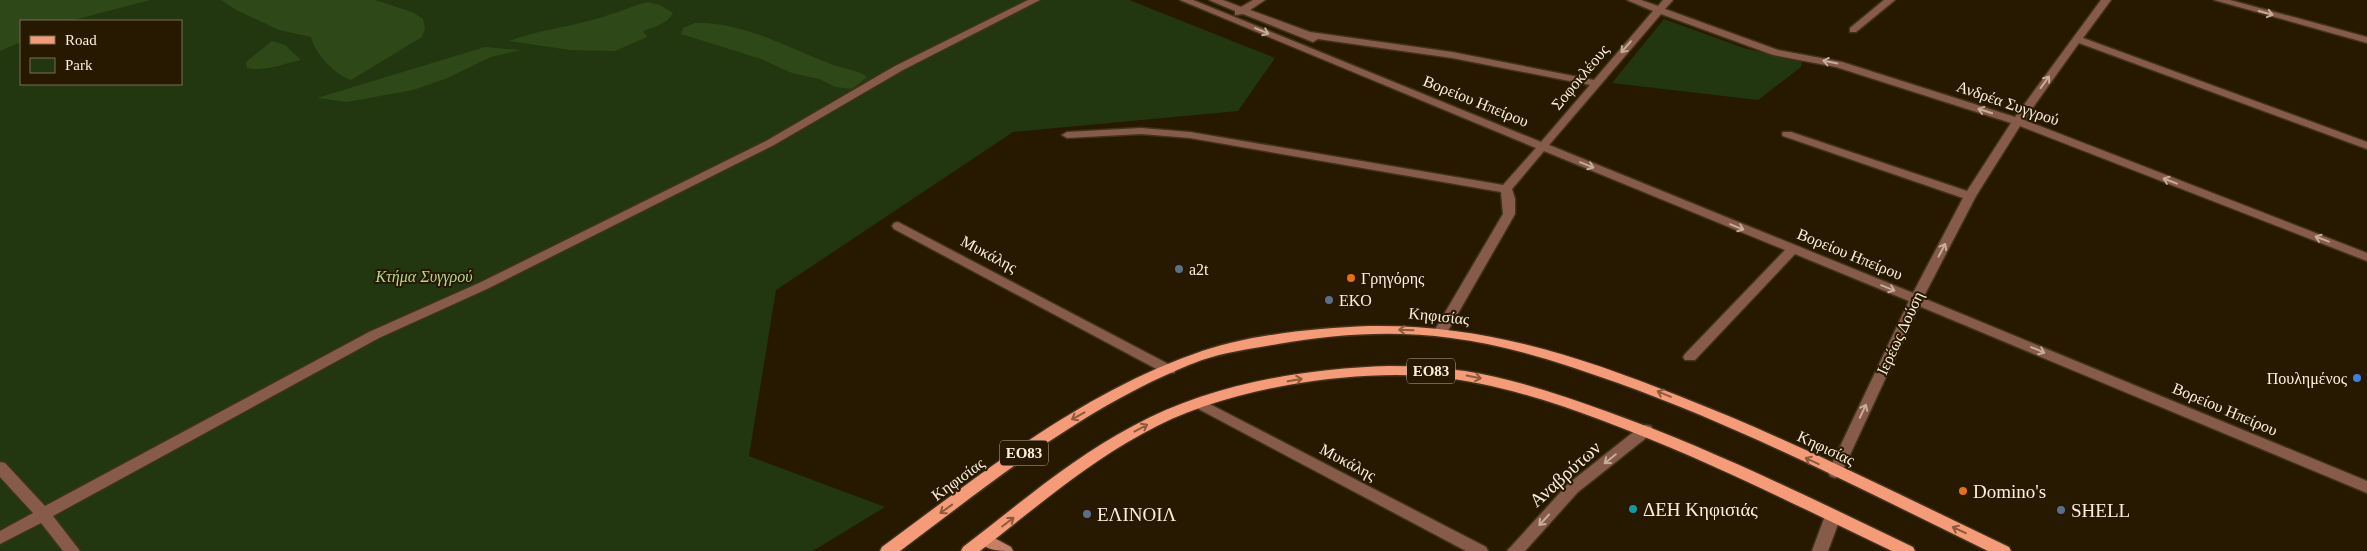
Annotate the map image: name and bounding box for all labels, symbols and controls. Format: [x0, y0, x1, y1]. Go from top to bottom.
one-way arrow [2257, 8, 2273, 18]
legend [20, 20, 182, 85]
one-way arrow [1254, 27, 1269, 37]
text: Road [65, 32, 97, 48]
street label: Σοφοκλέους [1548, 41, 1613, 113]
one-way arrow [1621, 41, 1632, 54]
text: Park [65, 57, 93, 73]
one-way arrow [1823, 57, 1839, 67]
street label: Βορείου Ηπείρου [1420, 72, 1531, 131]
one-way arrow [2040, 75, 2050, 89]
street label: Ανδρέα Συγγρού [1954, 77, 2062, 130]
one-way arrow [1978, 106, 1993, 115]
one-way arrow [1579, 161, 1594, 171]
one-way arrow [2163, 175, 2178, 185]
one-way arrow [1729, 222, 1744, 232]
street label: Βορείου Ηπείρου [1794, 225, 1905, 284]
street label: Μυκάλης [958, 232, 1020, 277]
one-way arrow [2314, 234, 2330, 243]
one-way arrow [1937, 242, 1947, 257]
place label: a2t [1189, 261, 1209, 278]
marker: a2t [1173, 263, 1185, 275]
park label: Κτήμα Συγγρού [374, 268, 473, 286]
place label: Γρηγόρης [1361, 270, 1425, 288]
marker: Γρηγόρης [1345, 272, 1357, 284]
one-way arrow [1880, 284, 1895, 293]
street label: Ιερέως Δούση [1873, 289, 1928, 378]
place label: EKO [1339, 292, 1372, 309]
marker: EKO [1323, 294, 1335, 306]
street label: Κηφισίας [1408, 304, 1471, 329]
one-way arrow [1398, 326, 1414, 335]
one-way arrow [2030, 346, 2045, 356]
road number: ΕΟ83 [1407, 358, 1455, 384]
place label: Πουλημένος [2267, 370, 2348, 388]
marker: Πουλημένος [2351, 372, 2363, 384]
one-way arrow [1465, 373, 1481, 383]
one-way arrow [1286, 374, 1302, 384]
street label: Βορείου Ηπείρου [2170, 379, 2280, 440]
one-way arrow [1657, 389, 1672, 399]
one-way arrow [1859, 404, 1869, 419]
one-way arrow [1072, 411, 1086, 421]
one-way arrow [1133, 423, 1148, 433]
street label: Κηφισίας [1794, 427, 1858, 470]
street label: Αναβρύτων [1525, 436, 1605, 511]
road number: ΕΟ83 [1000, 440, 1048, 466]
street label: Μυκάλης [1317, 440, 1379, 485]
street label: Κηφισίας [928, 454, 989, 505]
one-way arrow [1604, 454, 1617, 465]
one-way arrow [1805, 455, 1820, 465]
place label: Domino's [1973, 481, 2046, 502]
marker: Domino's [1957, 485, 1969, 497]
place label: ΔΕΗ Κηφισιάς [1643, 499, 1758, 520]
place label: SHELL [2071, 500, 2130, 521]
marker: ΔΕΗ Κηφισιάς [1627, 503, 1639, 515]
one-way arrow [939, 504, 953, 514]
place label: ΕΛΙΝΟΙΛ [1097, 504, 1176, 525]
marker: SHELL [2055, 504, 2067, 516]
marker: ΕΛΙΝΟΙΛ [1081, 508, 1093, 520]
one-way arrow [1538, 513, 1550, 526]
one-way arrow [1001, 516, 1014, 527]
one-way arrow [1952, 525, 1967, 534]

